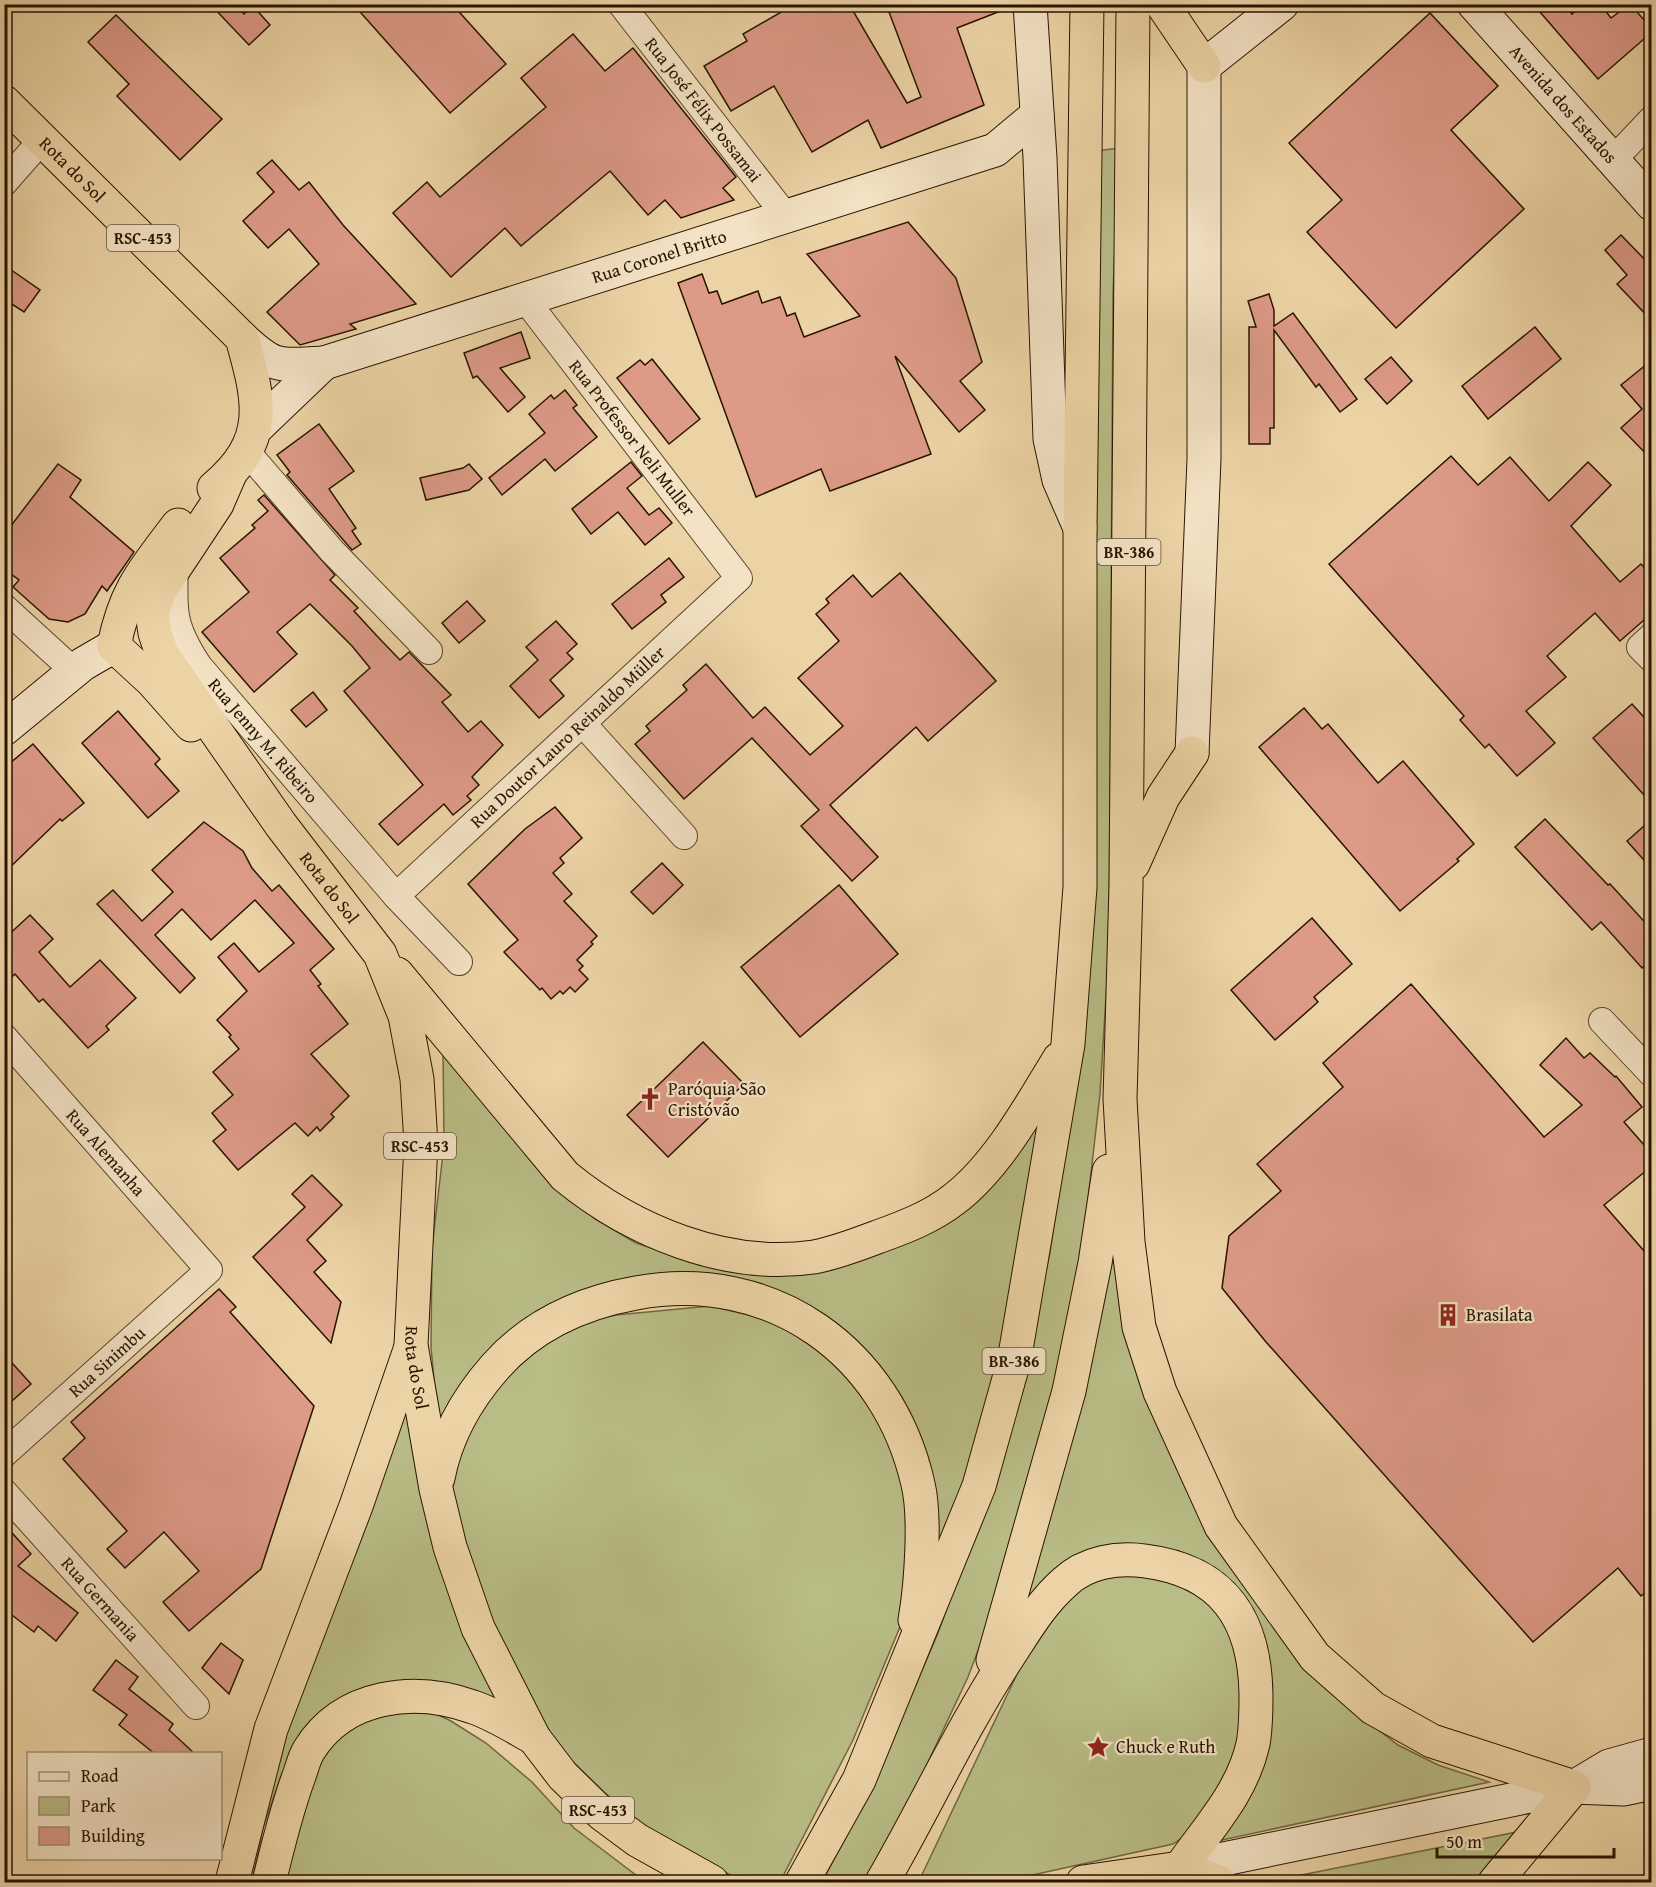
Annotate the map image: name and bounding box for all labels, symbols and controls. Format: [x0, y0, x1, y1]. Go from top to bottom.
street label: Rua José Félix Possamai [638, 31, 769, 188]
street label: Avenida dos Estados [1503, 38, 1624, 169]
street label: Rota do Sol [33, 130, 112, 208]
street label: Rua Coronel Britto [588, 222, 730, 290]
road number: RSC-453 [107, 225, 179, 251]
street label: Rua Professor Neli Muller [563, 354, 703, 522]
road number: BR-386 [1098, 539, 1160, 565]
street label: Rua Doutor Lauro Reinaldo Müller [464, 639, 671, 834]
street label: Rua Jenny M. Ribeiro [202, 672, 325, 809]
street label: Rota do Sol [293, 846, 366, 929]
place label: Paróquia São Cristóvão [668, 1075, 766, 1123]
church icon: Paróquia São Cristóvão [637, 1086, 663, 1112]
street label: Rua Alemanha [60, 1102, 153, 1202]
road number: RSC-453 [384, 1133, 456, 1159]
place label: Brasilata [1466, 1301, 1533, 1328]
building icon: Brasilata [1435, 1302, 1461, 1328]
street label: Rua Sinimbu [62, 1320, 151, 1404]
street label: Rota do Sol [398, 1325, 436, 1411]
road number: BR-386 [982, 1348, 1046, 1374]
street label: Rua Germania [55, 1550, 146, 1648]
place label: Chuck e Ruth [1116, 1733, 1215, 1760]
place icon: Chuck e Ruth [1085, 1734, 1111, 1760]
legend [27, 1752, 222, 1860]
text: Road [81, 1762, 119, 1789]
text: Park [81, 1792, 117, 1819]
road number: RSC-453 [562, 1797, 634, 1823]
scale bar [1437, 1821, 1614, 1859]
text: Building [81, 1822, 145, 1849]
text: 50 m [1446, 1828, 1482, 1855]

